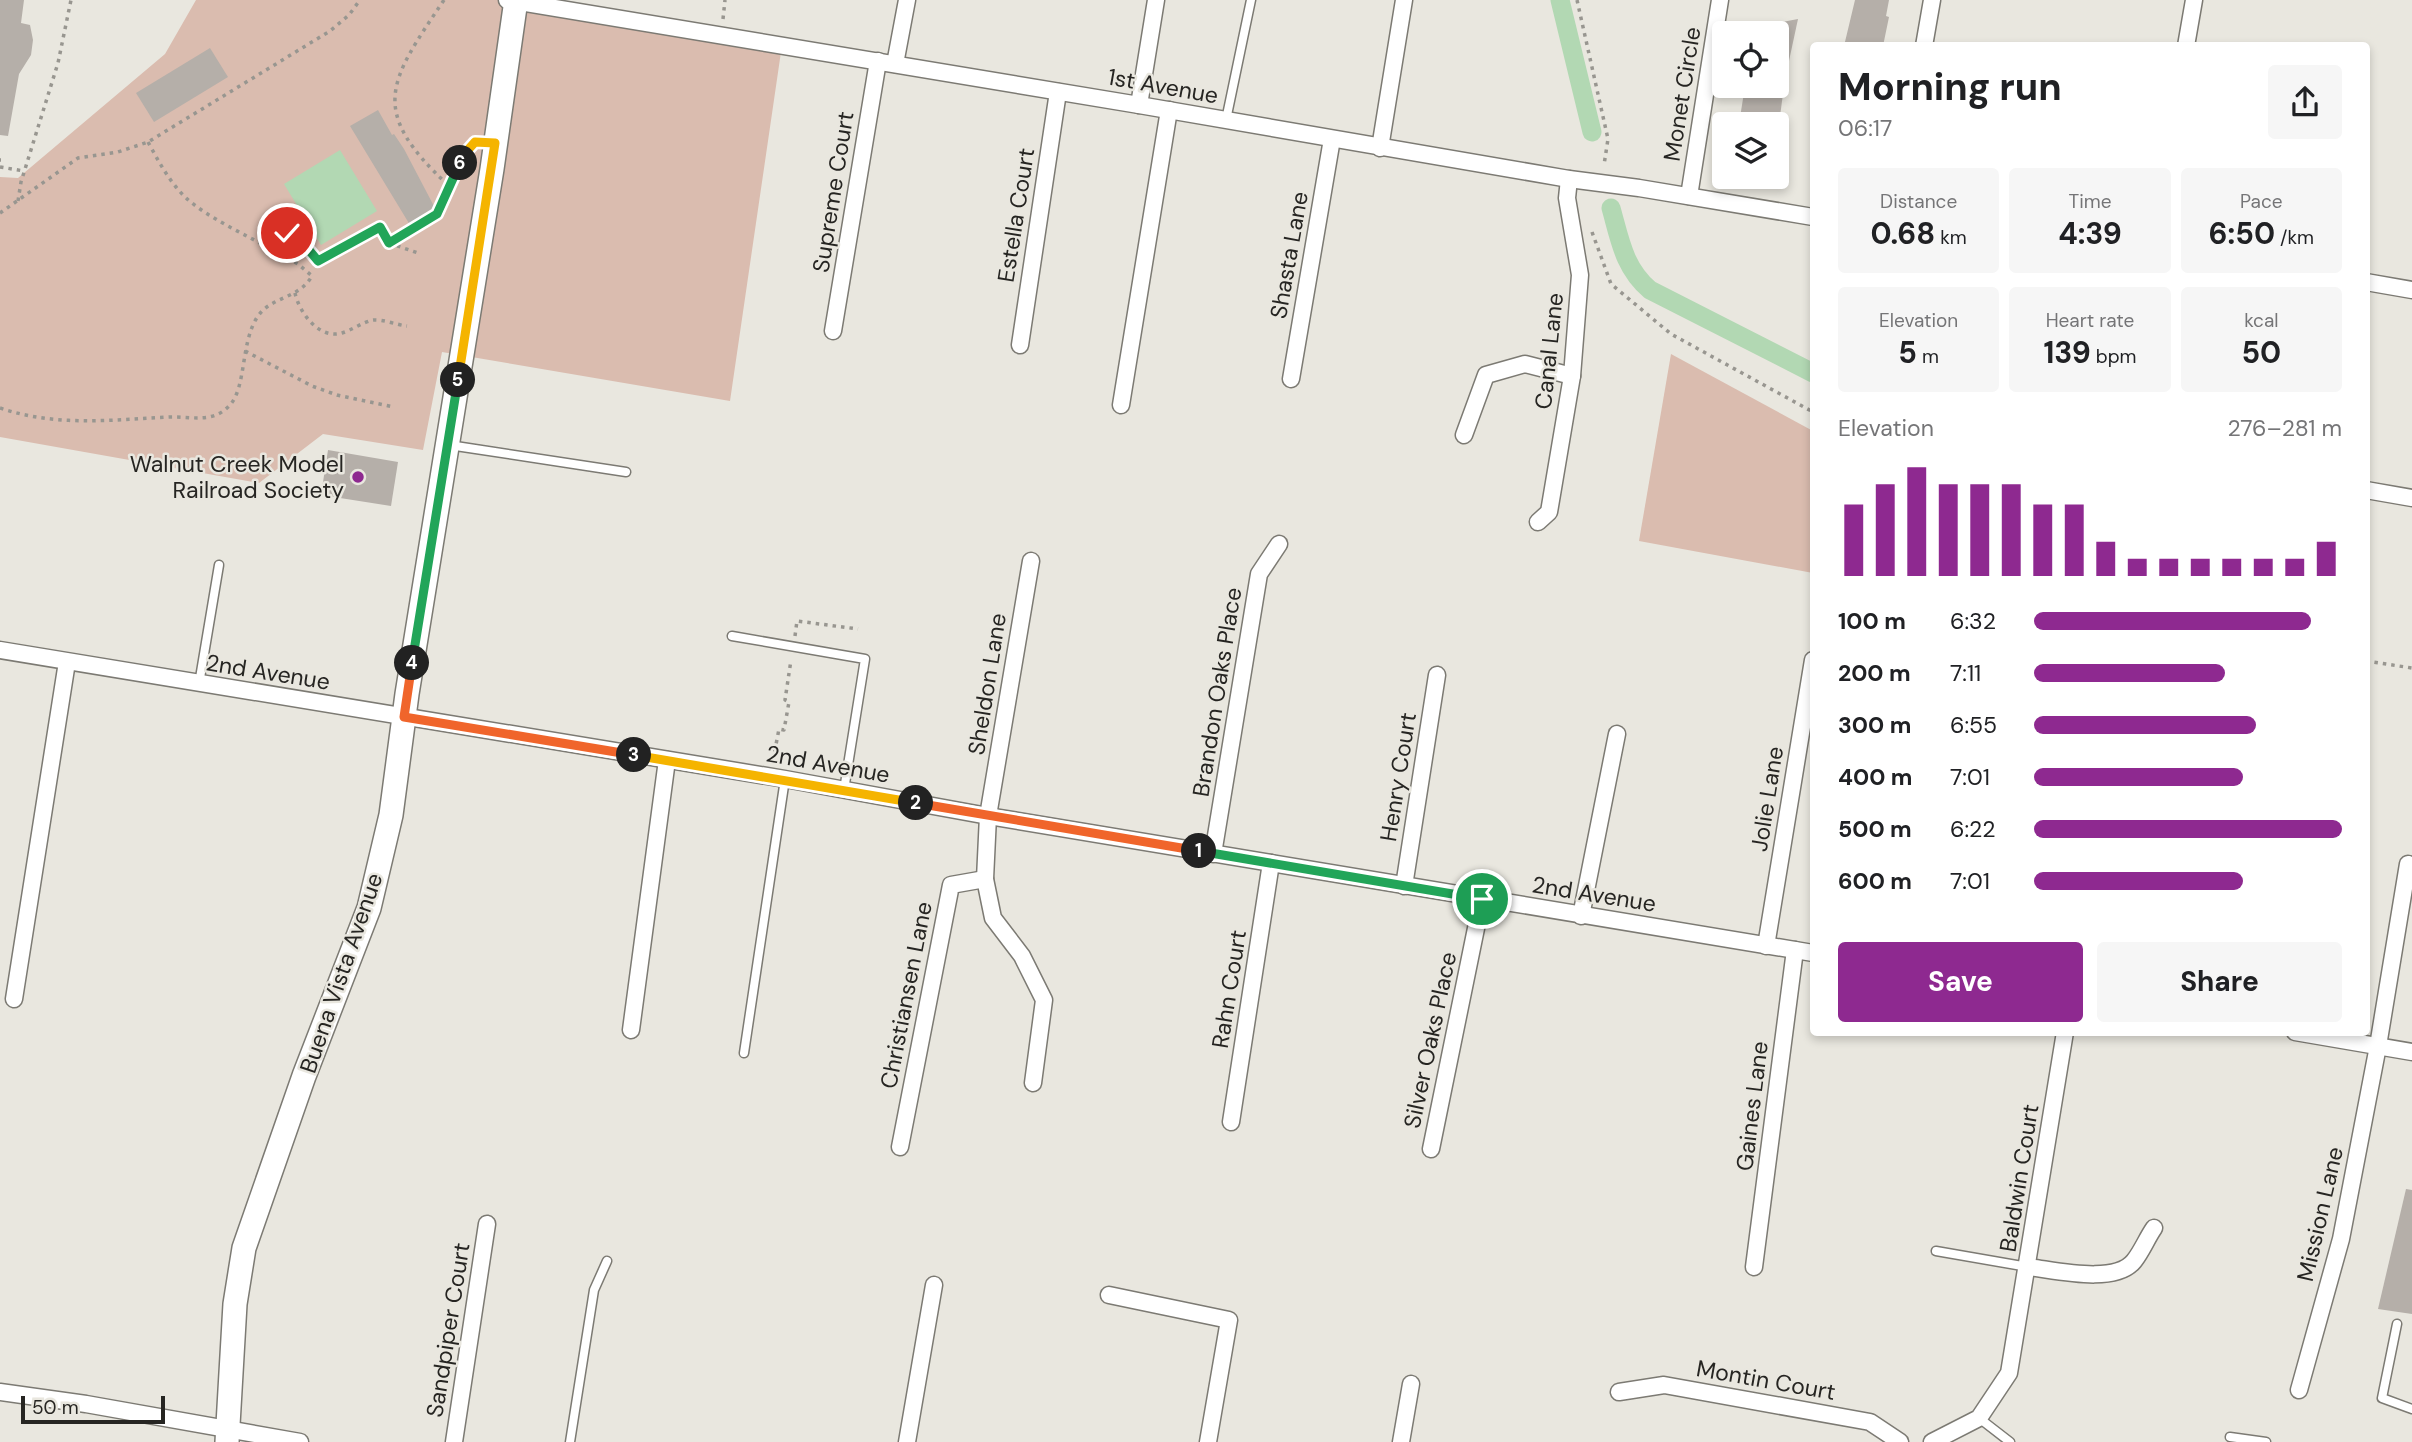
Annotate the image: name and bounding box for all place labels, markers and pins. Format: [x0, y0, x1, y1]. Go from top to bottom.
pin: 6 [442, 146, 477, 180]
pin [257, 203, 317, 263]
pin: 5 [440, 362, 476, 398]
place label: Walnut Creek Model Railroad Society [130, 449, 344, 505]
marker: Walnut Creek Model Railroad Society [350, 469, 366, 485]
pin: 4 [394, 646, 430, 680]
pin: 3 [616, 738, 652, 772]
pin: 2 [898, 786, 934, 820]
pin: 1 [1182, 834, 1216, 868]
pin [1452, 869, 1512, 929]

